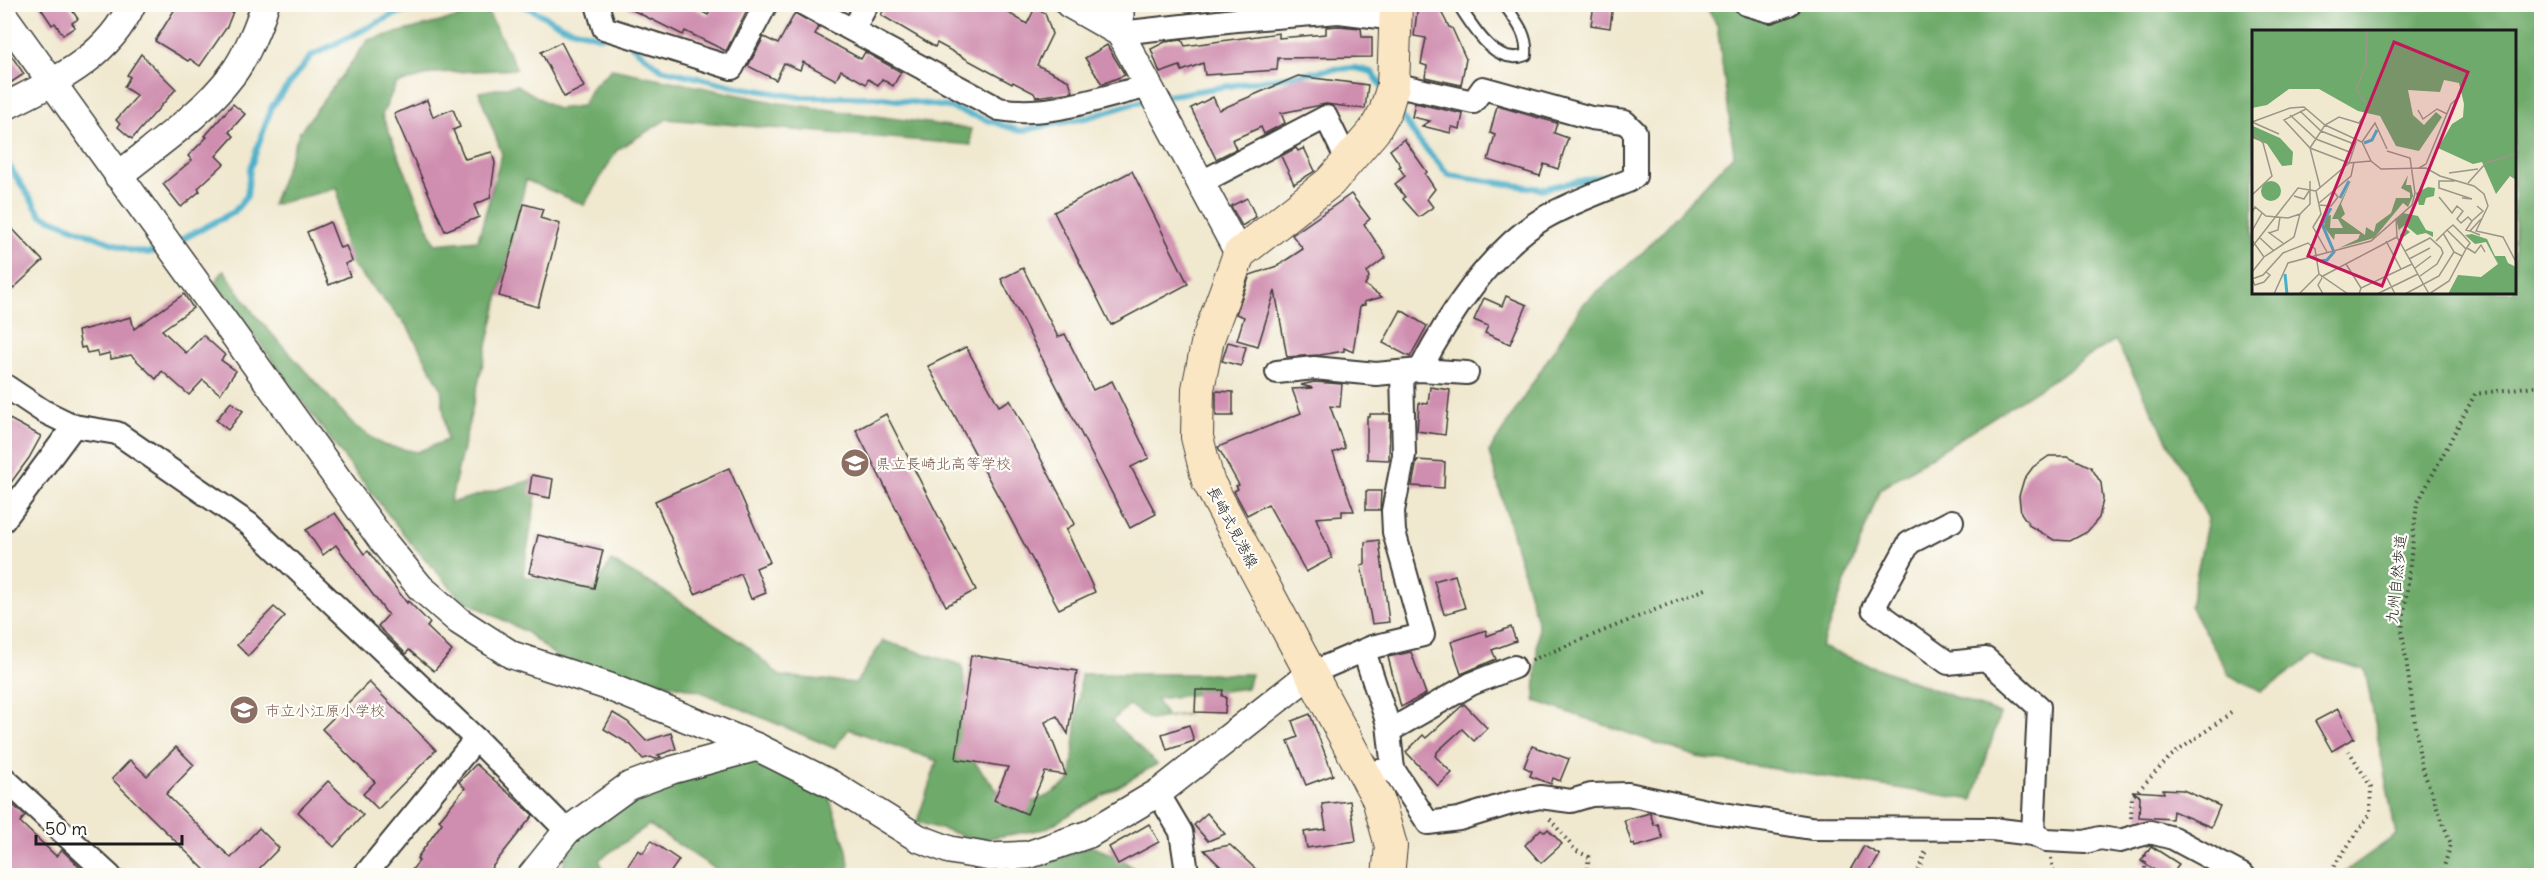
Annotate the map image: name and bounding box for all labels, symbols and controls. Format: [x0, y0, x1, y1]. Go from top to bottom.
inset map [2252, 30, 2516, 294]
school or university icon: 県立長崎北高等学校 [839, 447, 871, 479]
place label: 県立長崎北高等学校 [876, 454, 1011, 473]
street label: 長崎式見港線 [1203, 483, 1263, 571]
street label: 九州自然歩道 [2382, 533, 2410, 625]
school or university icon: 市立小江原小学校 [228, 694, 260, 726]
place label: 市立小江原小学校 [265, 701, 385, 720]
scale bar [36, 808, 182, 846]
text: 50 m [45, 817, 87, 840]

